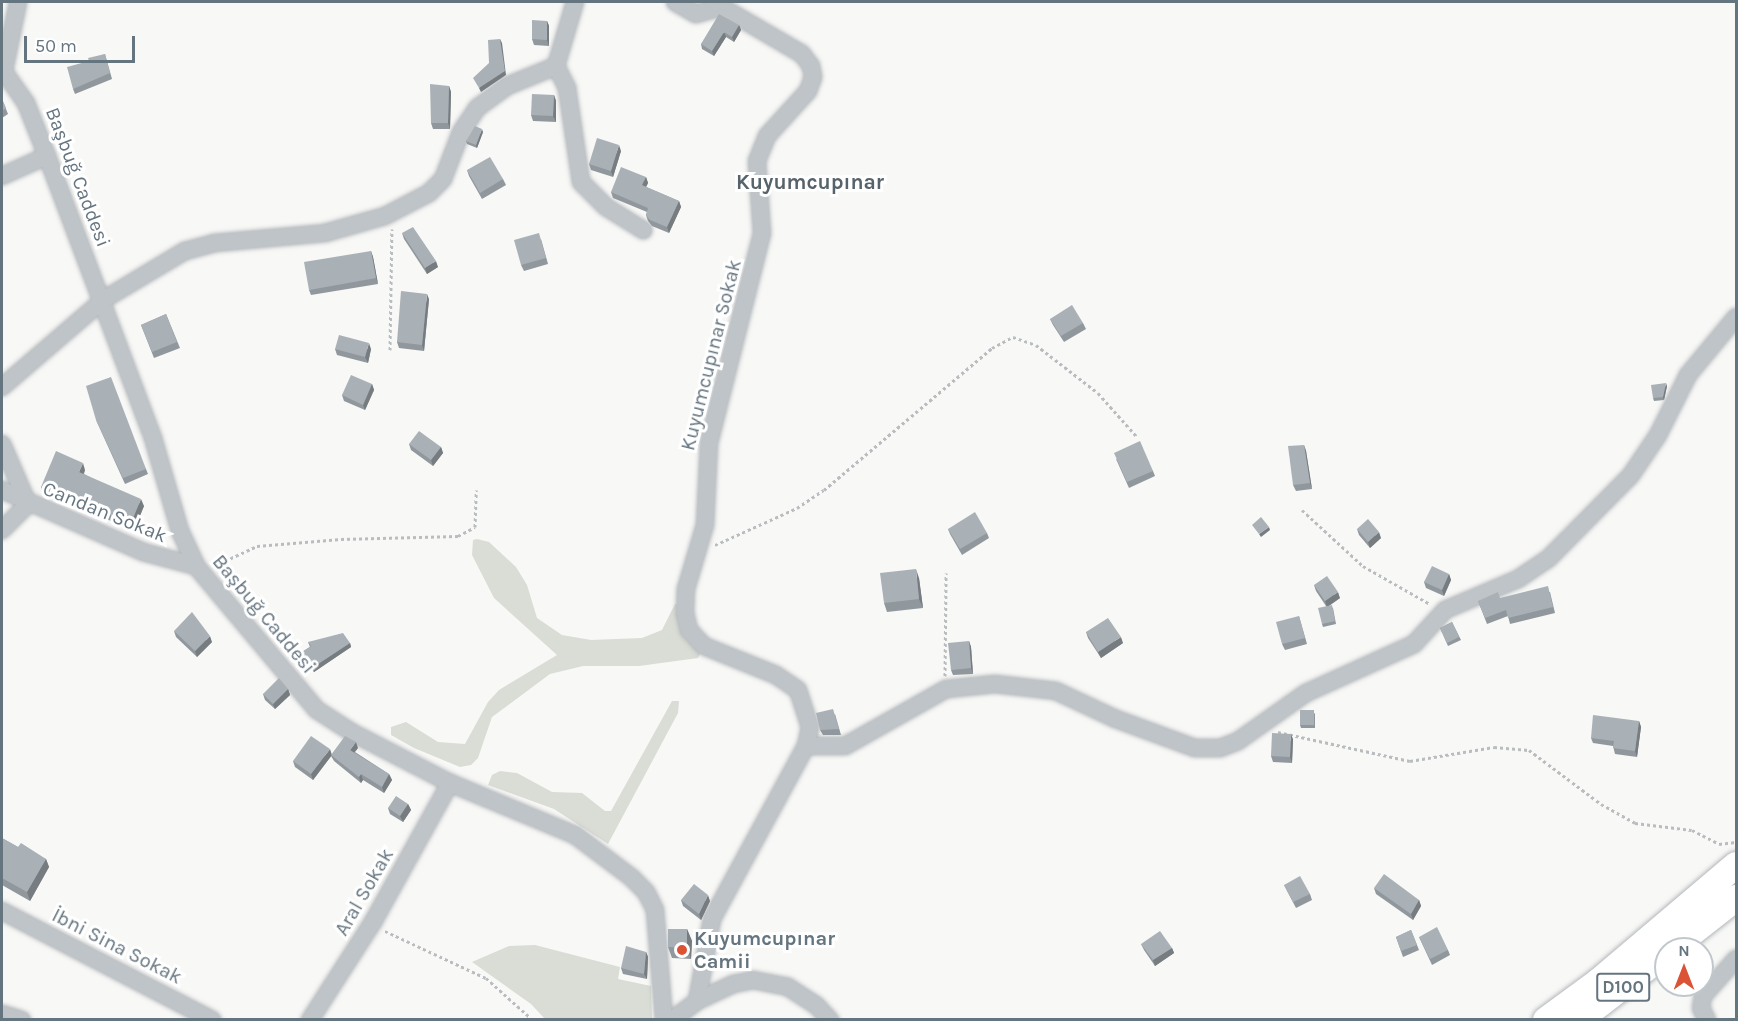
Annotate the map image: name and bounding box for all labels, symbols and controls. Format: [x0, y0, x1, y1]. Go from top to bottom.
scale bar [27, 24, 138, 62]
text: 50 m [35, 35, 77, 57]
street label: Başbuğ Caddesi [40, 104, 116, 250]
district label: Kuyumcupınar [736, 169, 884, 195]
street label: Kuyumcupınar Sokak [676, 257, 746, 453]
street label: Candan Sokak [40, 476, 170, 548]
street label: Başbuğ Caddesi [207, 550, 321, 678]
street label: Aral Sokak [329, 844, 399, 940]
street label: İbni Sina Sokak [48, 903, 186, 989]
place label: Kuyumcupınar Camii [694, 927, 835, 974]
north arrow [1654, 937, 1714, 997]
text: N [1678, 941, 1690, 960]
marker: Kuyumcupınar Camii [675, 943, 689, 957]
road number: D100 [1596, 972, 1650, 1002]

